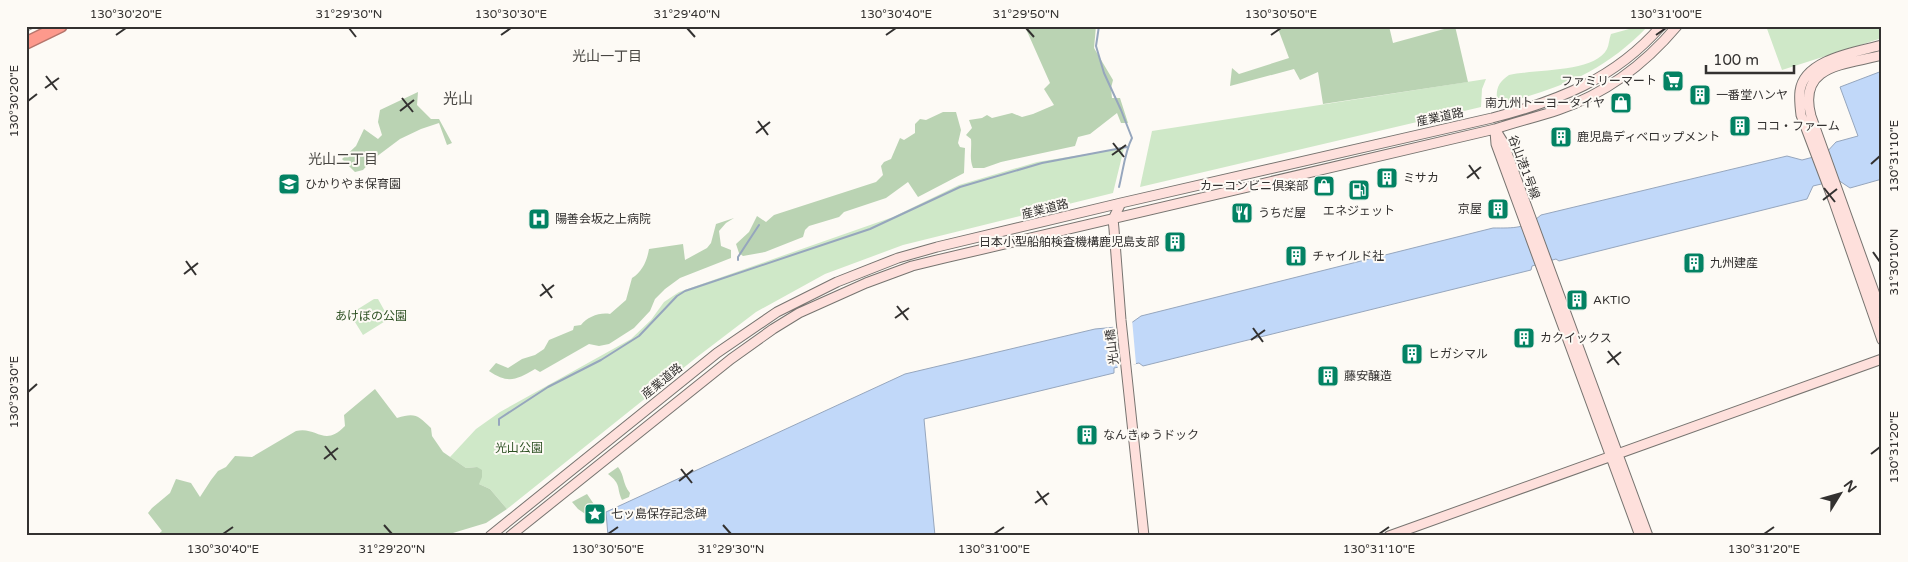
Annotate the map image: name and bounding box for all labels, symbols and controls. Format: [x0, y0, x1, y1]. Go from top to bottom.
text: 130°30'20"E [90, 7, 163, 21]
text: 31°29'30"N [316, 7, 383, 21]
text: 130°30'30"E [475, 7, 548, 21]
text: 31°29'40"N [654, 7, 721, 21]
text: 130°30'40"E [860, 7, 933, 21]
text: 31°29'50"N [993, 7, 1060, 21]
text: 130°30'50"E [1245, 7, 1318, 21]
text: 130°31'00"E [1630, 7, 1703, 21]
scale bar [1706, 42, 1793, 74]
district label: 光山一丁目 [572, 48, 642, 65]
text: 100 m [1713, 51, 1759, 69]
text: 130°30'20"E [7, 64, 21, 137]
supermarket icon: ファミリーマート [1661, 69, 1685, 93]
place label: ファミリーマート [1561, 74, 1657, 88]
building icon: 一番堂ハンヤ [1688, 83, 1712, 107]
place label: 一番堂ハンヤ [1716, 88, 1788, 102]
district label: 光山 [443, 90, 473, 108]
shop icon: 南九州トーヨータイヤ [1609, 91, 1633, 115]
place label: 南九州トーヨータイヤ [1485, 96, 1605, 110]
street label: 産業道路 [1415, 105, 1465, 129]
building icon: ココ・ファーム [1728, 114, 1752, 138]
place label: ココ・ファーム [1756, 119, 1840, 133]
text: 130°31'10"E [1887, 119, 1901, 192]
building icon: 鹿児島ディベロップメント [1549, 125, 1573, 149]
place label: 鹿児島ディベロップメント [1577, 130, 1720, 144]
street label: 谷山港1号線 [1505, 133, 1543, 201]
district label: 光山二丁目 [308, 151, 378, 168]
building icon: ミサカ [1375, 166, 1399, 190]
place label: ミサカ [1403, 171, 1439, 185]
school or university icon: ひかりやま保育園 [277, 172, 301, 196]
shop icon: カーコンビニ倶楽部 [1312, 174, 1336, 198]
place label: ひかりやま保育園 [305, 177, 401, 191]
fuel station icon: エネジェット [1347, 178, 1371, 202]
place label: カーコンビニ倶楽部 [1200, 179, 1308, 193]
street label: 産業道路 [1020, 196, 1070, 222]
building icon: 京屋 [1486, 197, 1510, 221]
restaurant icon: うちだ屋 [1230, 201, 1254, 225]
place label: 京屋 [1458, 202, 1482, 216]
place label: エネジェット [1323, 204, 1395, 218]
place label: うちだ屋 [1258, 206, 1306, 220]
hospital icon: 陽善会坂之上病院 [527, 207, 551, 231]
place label: 陽善会坂之上病院 [555, 212, 651, 226]
text: 31°30'10"N [1887, 229, 1901, 296]
building icon: 日本小型船舶検査機構鹿児島支部 [1163, 230, 1187, 254]
place label: 日本小型船舶検査機構鹿児島支部 [979, 235, 1159, 249]
building icon: チャイルド社 [1284, 244, 1308, 268]
place label: チャイルド社 [1312, 249, 1384, 263]
building icon: 九州建産 [1682, 251, 1706, 275]
place label: 九州建産 [1710, 256, 1758, 270]
building icon: AKTIO [1565, 288, 1589, 312]
place label: AKTIO [1593, 293, 1631, 307]
park label: あけぼの公園 [335, 309, 407, 323]
building icon: カクイックス [1512, 326, 1536, 350]
street label: 光山橋 [1103, 328, 1121, 366]
place label: カクイックス [1540, 331, 1612, 345]
building icon: ヒガシマル [1400, 342, 1424, 366]
place label: ヒガシマル [1428, 347, 1488, 361]
text: 130°30'30"E [7, 355, 21, 428]
street label: 産業道路 [639, 360, 685, 402]
building icon: 藤安醸造 [1316, 364, 1340, 388]
place label: 藤安醸造 [1344, 369, 1392, 383]
text: 130°31'20"E [1887, 410, 1901, 483]
building icon: なんきゅうドック [1075, 423, 1099, 447]
place label: なんきゅうドック [1103, 428, 1199, 442]
park label: 光山公園 [495, 441, 543, 455]
north arrow [1816, 470, 1866, 520]
text: N [1840, 477, 1860, 496]
place icon: 七ッ島保存記念碑 [583, 502, 607, 526]
place label: 七ッ島保存記念碑 [611, 507, 707, 521]
text: 130°30'40"E [187, 542, 260, 556]
text: 31°29'20"N [359, 542, 426, 556]
text: 130°30'50"E [572, 542, 645, 556]
text: 31°29'30"N [698, 542, 765, 556]
text: 130°31'00"E [958, 542, 1031, 556]
text: 130°31'10"E [1343, 542, 1416, 556]
text: 130°31'20"E [1728, 542, 1801, 556]

